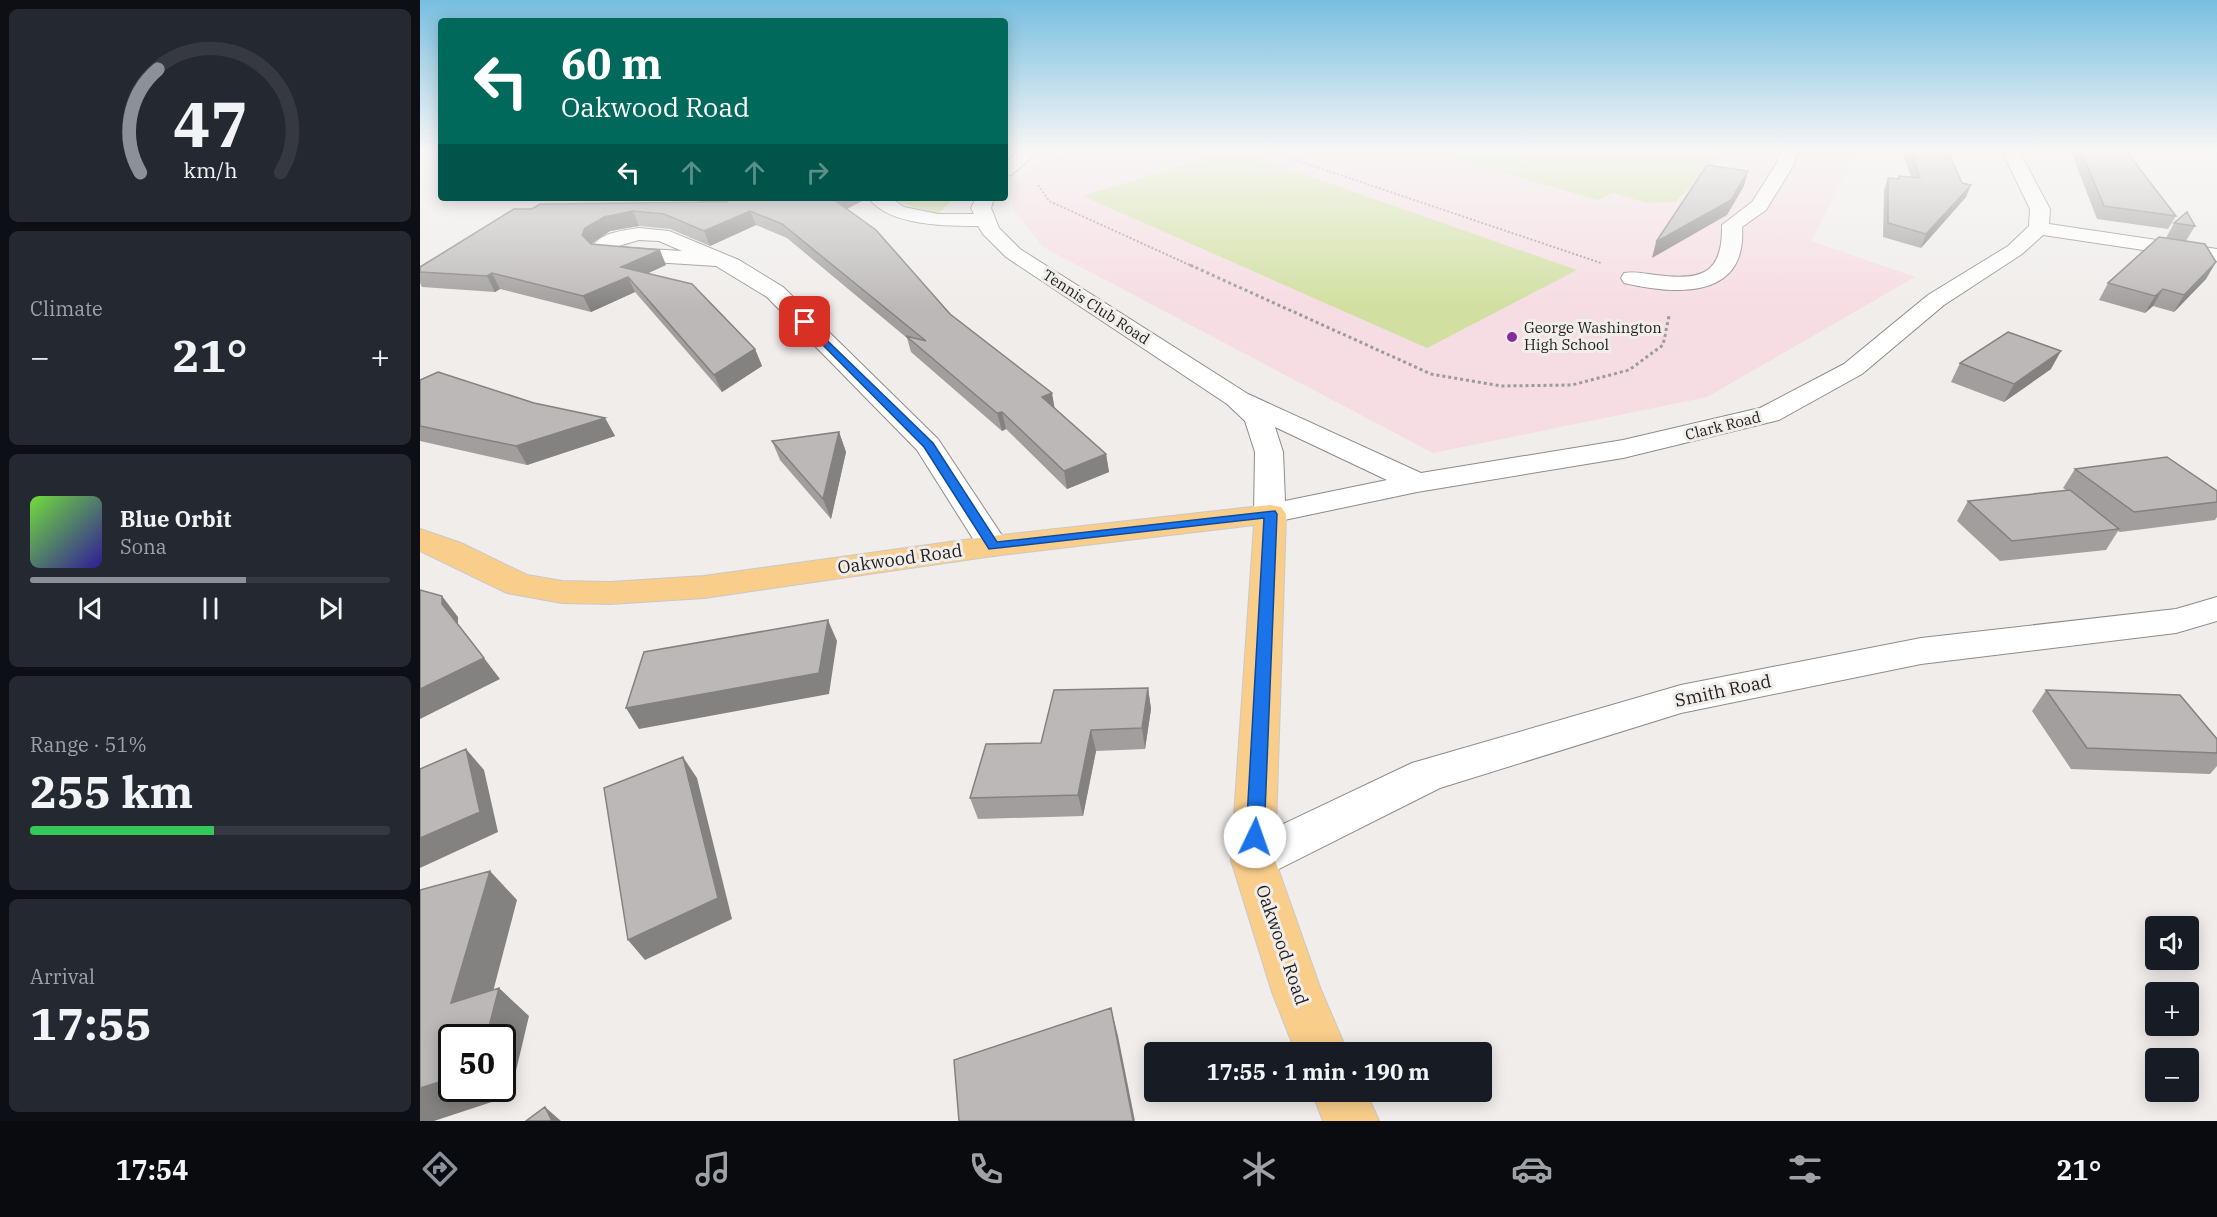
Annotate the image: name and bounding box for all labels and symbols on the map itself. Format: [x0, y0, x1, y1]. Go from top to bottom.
street label: Tennis Club Road [1039, 265, 1153, 348]
pin [779, 296, 830, 347]
place label: George Washington High School [1524, 318, 1662, 354]
marker: George Washington High School [1505, 330, 1519, 344]
street label: Clark Road [1683, 407, 1763, 444]
street label: Oakwood Road [836, 538, 964, 579]
street label: Smith Road [1673, 669, 1773, 712]
position arrow [1223, 805, 1287, 869]
street label: Oakwood Road [1251, 882, 1314, 1008]
speed limit sign: 50 [438, 1024, 516, 1102]

